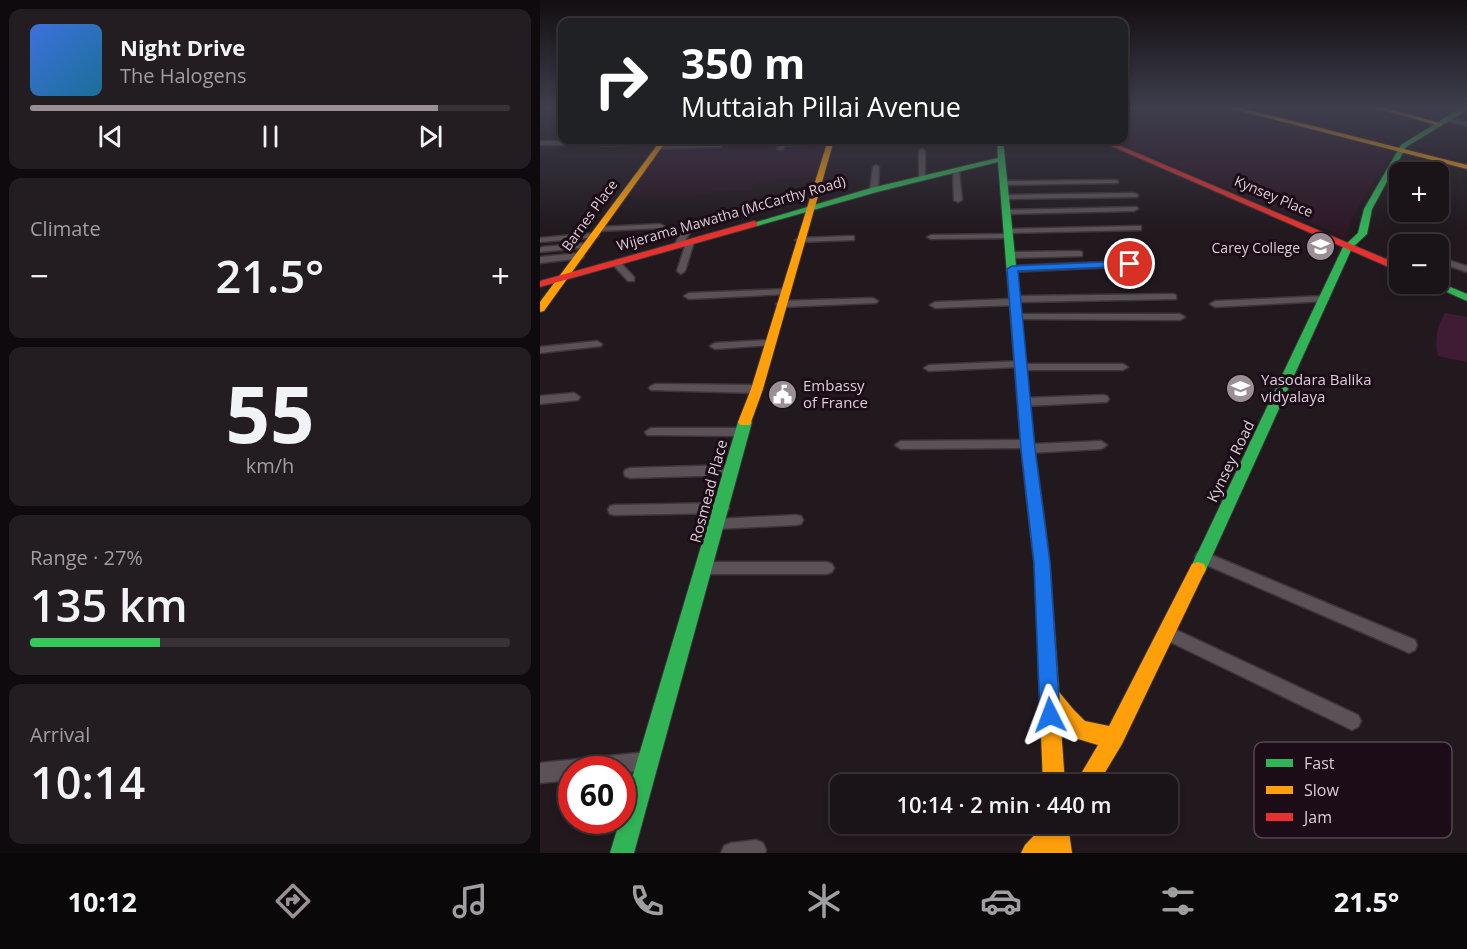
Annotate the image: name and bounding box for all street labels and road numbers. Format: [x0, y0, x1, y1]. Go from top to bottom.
street label: Wijerama Mawatha (McCarthy Road) [614, 171, 848, 255]
street label: Kynsey Place [1232, 171, 1316, 221]
street label: Barnes Place [557, 175, 621, 254]
street label: Kynsey Road [1202, 417, 1258, 505]
street label: Rosmead Place [685, 437, 731, 545]

